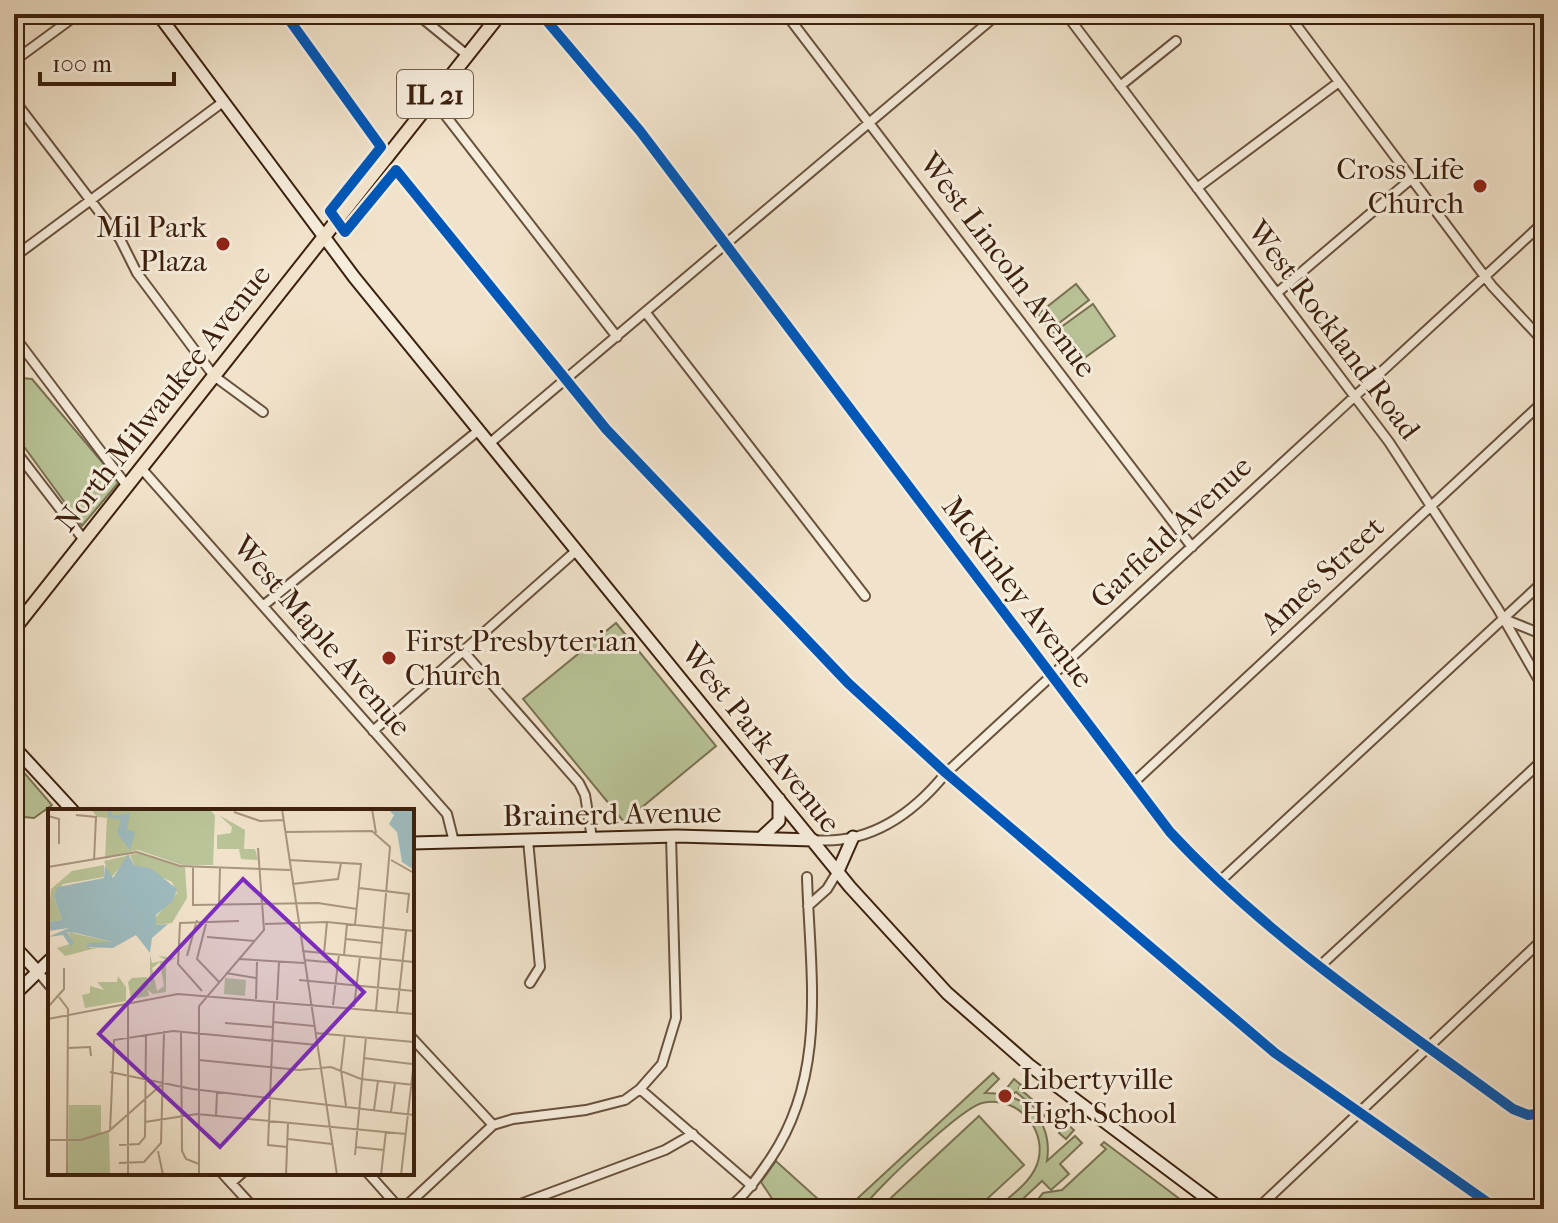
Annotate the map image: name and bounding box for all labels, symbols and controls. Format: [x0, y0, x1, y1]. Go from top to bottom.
scale bar [40, 36, 174, 86]
text: 100 m [52, 50, 112, 78]
road number: IL 21 [397, 70, 473, 118]
street label: West Lincoln Avenue [911, 145, 1103, 385]
place label: Cross Life Church [1336, 152, 1464, 221]
marker: Cross Life Church [1471, 177, 1489, 195]
place label: Mil Park Plaza [96, 210, 208, 279]
street label: West Rockland Road [1239, 213, 1428, 447]
marker: Mil Park Plaza [214, 235, 232, 253]
street label: North Milwaukee Avenue [48, 258, 279, 539]
street label: Garfield Avenue [1084, 449, 1259, 616]
street label: McKinley Avenue [934, 490, 1101, 695]
street label: Ames Street [1253, 509, 1391, 642]
street label: West Maple Avenue [224, 528, 418, 744]
place label: First Presbyterian Church [405, 624, 637, 693]
street label: West Park Avenue [673, 636, 848, 840]
marker: First Presbyterian Church [380, 649, 398, 667]
street label: Brainerd Avenue [502, 795, 722, 834]
inset map [48, 809, 414, 1175]
place label: Libertyville High School [1021, 1062, 1177, 1131]
marker: Libertyville High School [996, 1087, 1014, 1105]

